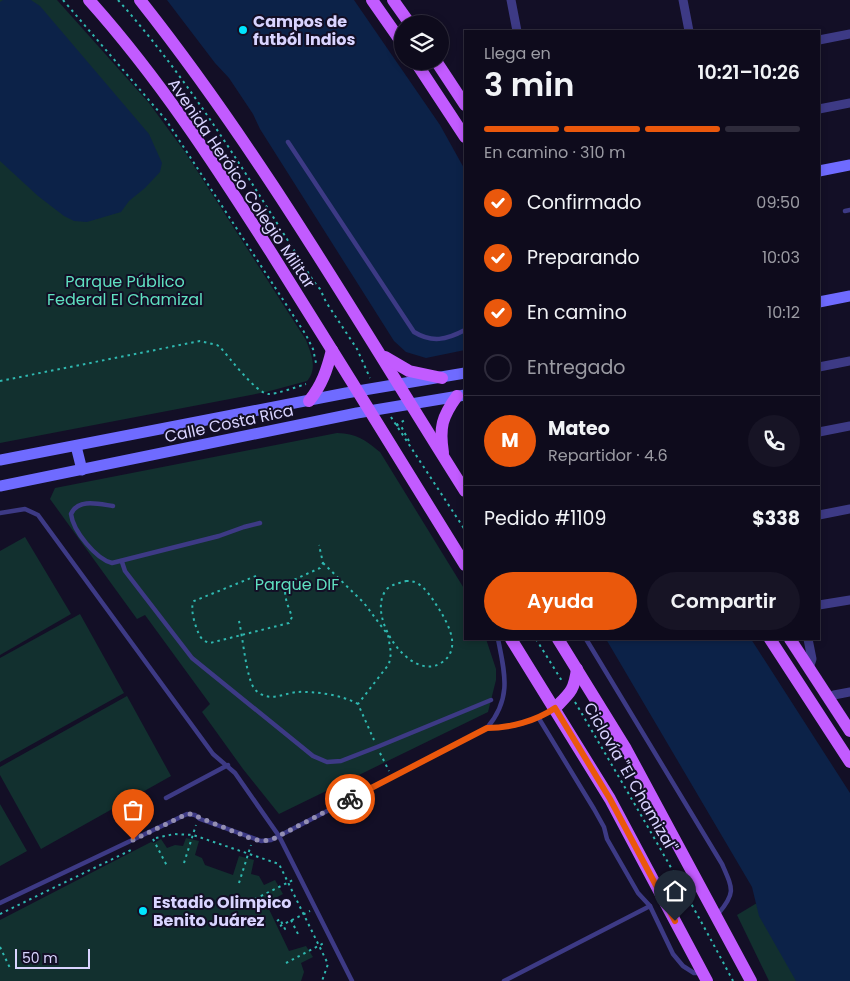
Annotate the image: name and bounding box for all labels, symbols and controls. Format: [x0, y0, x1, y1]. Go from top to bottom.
place label: Campos de futból Indios [253, 10, 355, 51]
map controls [394, 15, 449, 70]
button: layers [394, 15, 449, 70]
marker: Campos de futból Indios [237, 24, 249, 36]
text: Llega en [484, 42, 551, 65]
text: 10:21–10:26 [698, 59, 800, 86]
text: 3 min [484, 62, 574, 107]
street label: Avenida Heróico Colegio Militar [162, 74, 321, 293]
text: En camino · 310 m [484, 141, 625, 164]
icon: check [484, 189, 512, 217]
text: Confirmado [527, 189, 641, 216]
text: 09:50 [756, 191, 800, 214]
icon: check [484, 244, 512, 272]
text: Preparando [527, 244, 640, 271]
text: 10:03 [762, 246, 800, 269]
park label: Parque Público Federal El Chamizal [47, 270, 203, 311]
icon: check [484, 299, 512, 327]
text: En camino [527, 299, 627, 326]
text: 10:12 [767, 301, 800, 324]
text: Entregado [527, 354, 625, 381]
street label: Calle Costa Rica [163, 399, 296, 448]
text: Mateo [548, 415, 610, 442]
button: phone [748, 415, 800, 467]
text: M [501, 427, 519, 454]
text: Repartidor · 4.6 [548, 444, 668, 467]
text: Pedido #1109 [484, 505, 606, 532]
text: $338 [752, 505, 800, 532]
button: Ayuda [484, 572, 637, 630]
button: Compartir [647, 572, 800, 630]
park label: Parque DIF [255, 573, 339, 596]
street label: Ciclovía "El Chamizal" [578, 698, 683, 857]
courier [325, 774, 375, 824]
icon: bike [336, 785, 364, 813]
pin [112, 789, 154, 840]
icon: bag [119, 796, 147, 824]
pin [654, 870, 696, 921]
icon: home [661, 877, 689, 905]
place label: Estadio Olimpico Benito Juárez [153, 891, 292, 932]
marker: Estadio Olimpico Benito Juárez [137, 905, 149, 917]
scale bar [15, 946, 90, 969]
text: 50 m [22, 948, 58, 968]

